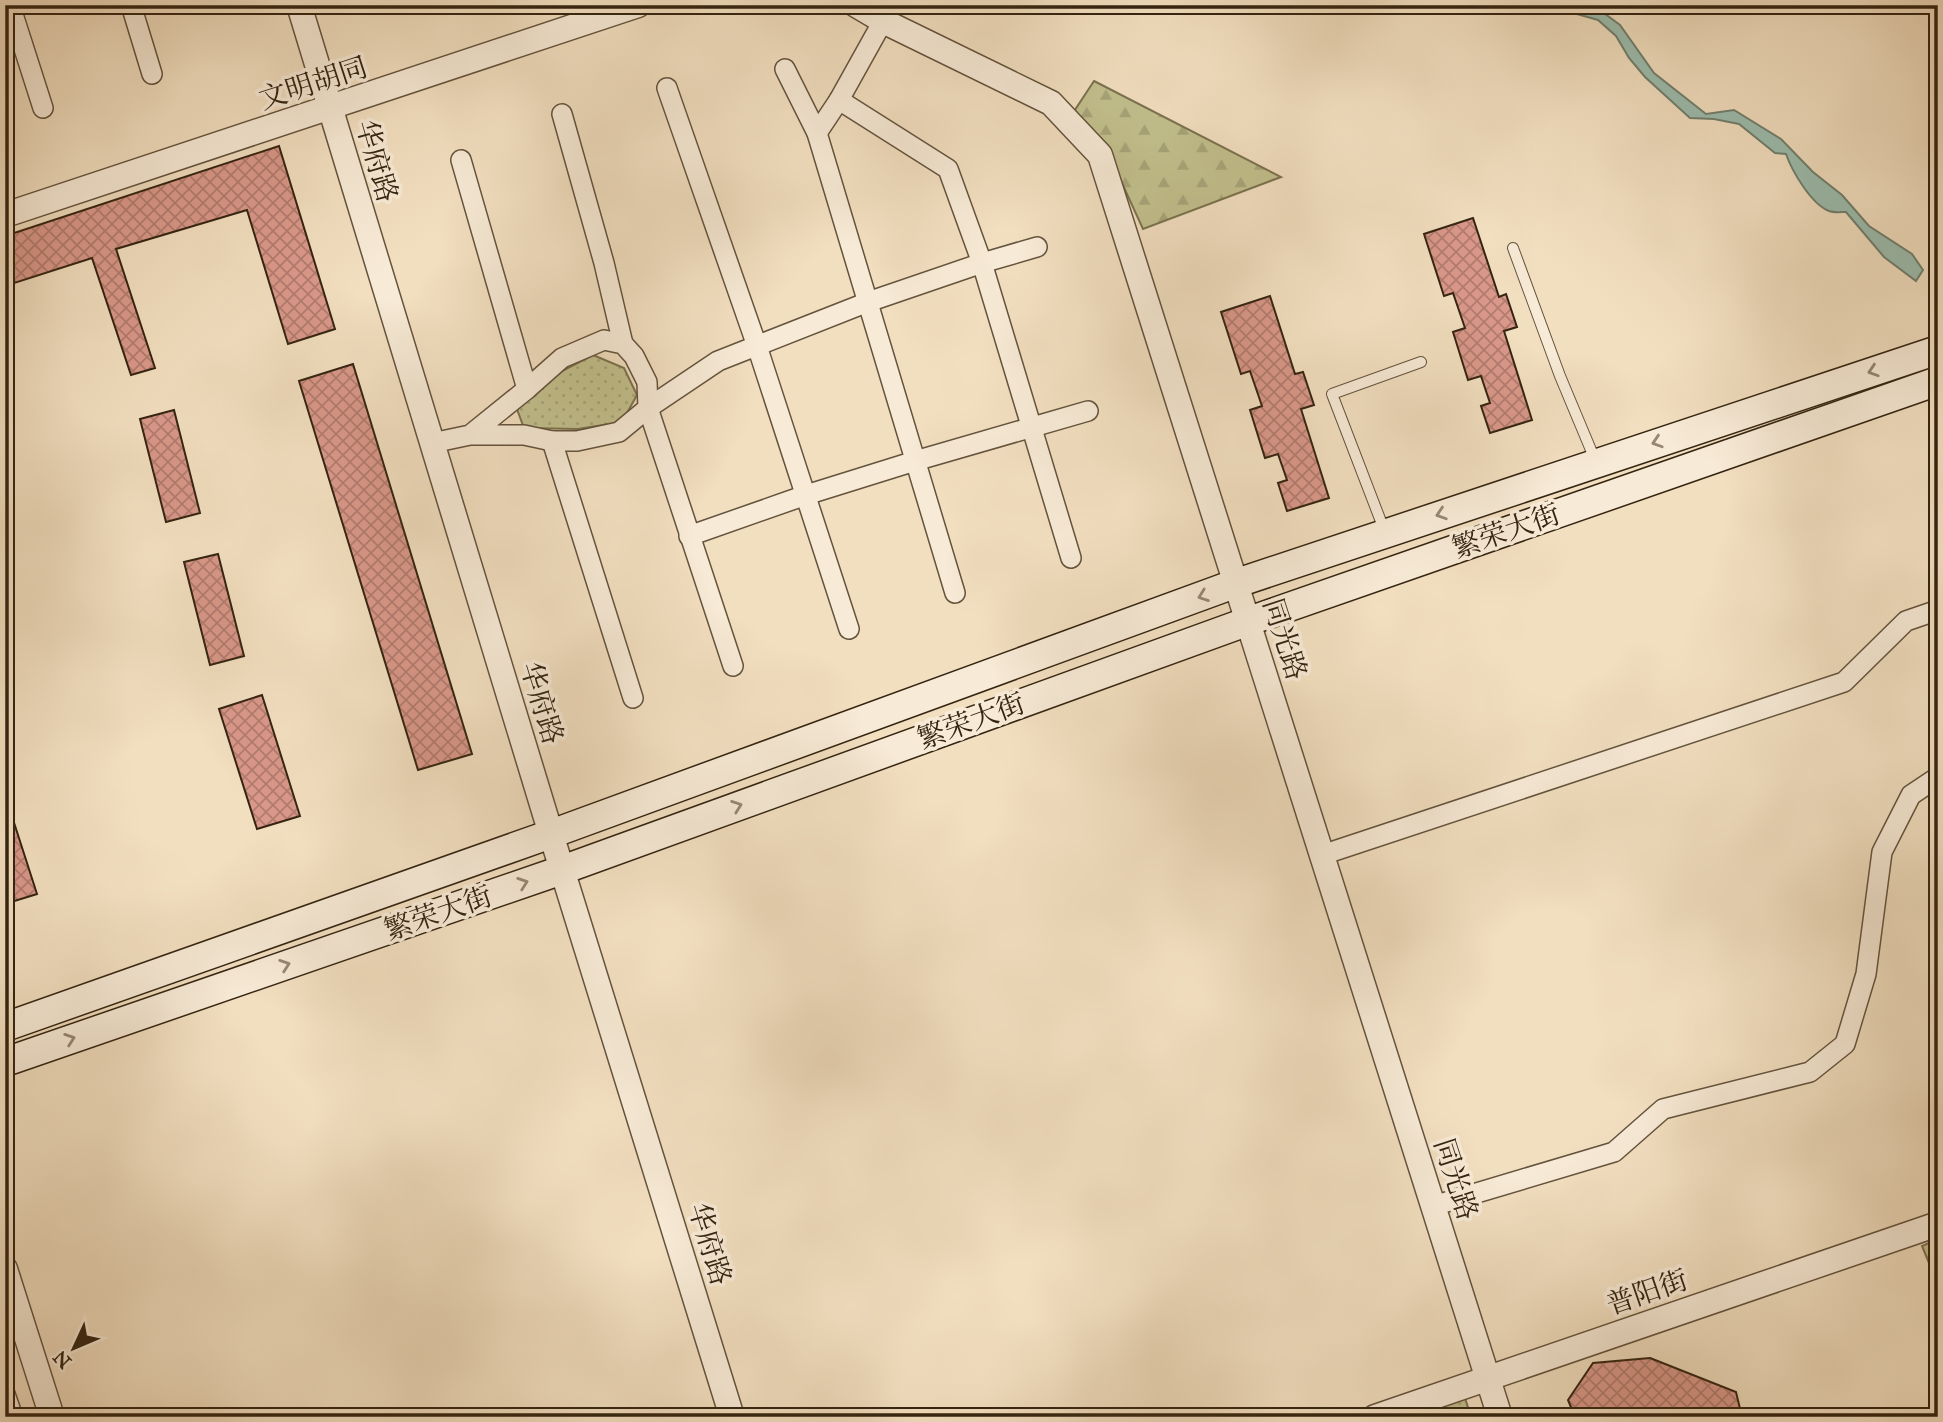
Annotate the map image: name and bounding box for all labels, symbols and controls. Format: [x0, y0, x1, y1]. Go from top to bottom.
street label: 文明胡同 [254, 49, 372, 117]
street label: 华府路 [349, 116, 405, 206]
one-way arrow [1867, 363, 1879, 378]
one-way arrow [1651, 434, 1663, 448]
street label: 繁荣大街 [1447, 496, 1565, 566]
one-way arrow [1435, 506, 1447, 520]
one-way arrow [1197, 588, 1209, 602]
street label: 同光路 [1255, 594, 1315, 684]
street label: 华府路 [513, 658, 571, 748]
street label: 繁荣大街 [912, 685, 1030, 757]
one-way arrow [731, 800, 743, 814]
one-way arrow [517, 877, 529, 891]
street label: 繁荣大街 [379, 878, 497, 948]
one-way arrow [278, 959, 290, 973]
one-way arrow [63, 1033, 75, 1047]
street label: 同光路 [1426, 1134, 1486, 1224]
street label: 华府路 [681, 1199, 739, 1289]
street label: 普阳街 [1602, 1262, 1692, 1322]
north arrow [38, 1314, 108, 1384]
text: N [48, 1346, 76, 1373]

